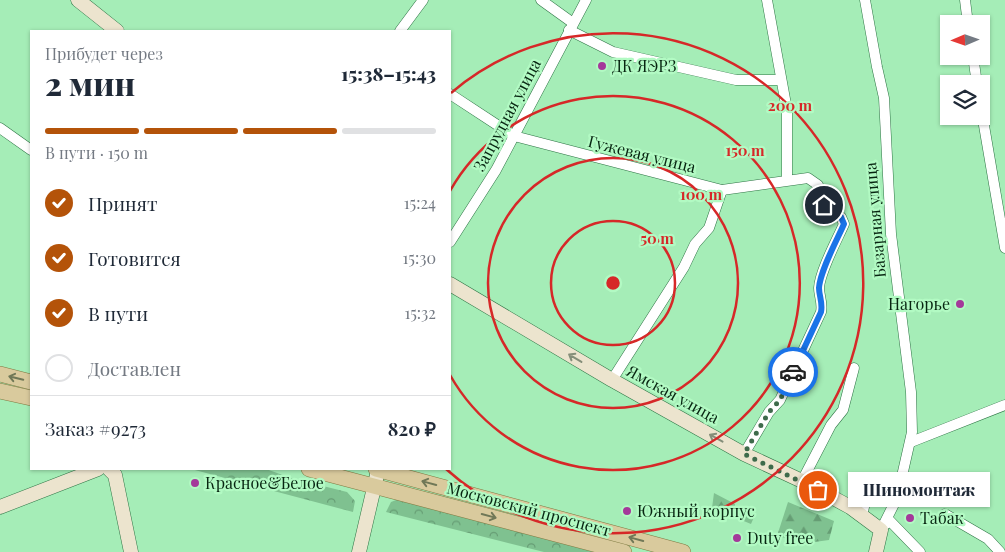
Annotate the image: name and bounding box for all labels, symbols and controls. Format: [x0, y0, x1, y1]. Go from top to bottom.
north arrow [940, 15, 990, 65]
map controls [940, 15, 990, 125]
text: Прибудет через [45, 43, 163, 64]
street label: Запрудная улица [468, 55, 545, 175]
place label: ДК ЯЭРЗ [612, 55, 677, 76]
text: 15:38–15:43 [341, 60, 436, 86]
marker: ДК ЯЭРЗ [596, 60, 608, 72]
text: 2 мин [45, 61, 135, 104]
button: layers [940, 75, 990, 125]
text: 200 m [768, 95, 813, 115]
street label: Гужевая улица [586, 130, 698, 177]
text: 150 m [725, 140, 765, 160]
text: В пути · 150 m [45, 142, 148, 163]
street label: Базарная улица [859, 161, 890, 279]
text: 100 m [680, 184, 723, 204]
pin [803, 184, 845, 226]
icon: check [45, 189, 73, 217]
text: Принят [88, 190, 157, 216]
icon: home [810, 191, 838, 219]
text: 15:24 [404, 192, 436, 213]
text: 50 m [640, 228, 674, 248]
icon: check [45, 244, 73, 272]
text: Готовится [88, 245, 181, 271]
text: 15:30 [403, 247, 436, 268]
centre of rings [604, 274, 622, 292]
place label: Нагорье [888, 293, 950, 314]
marker: Нагорье [954, 298, 966, 310]
icon: check [45, 299, 73, 327]
text: В пути [88, 300, 148, 326]
text: 15:32 [404, 302, 436, 323]
courier [768, 347, 818, 397]
one-way arrow [569, 352, 583, 362]
text: Доставлен [88, 355, 181, 381]
icon: car [779, 358, 807, 386]
street label: Ямская улица [622, 359, 723, 428]
one-way arrow [8, 372, 24, 382]
text: Заказ #9273 [45, 415, 146, 441]
text: 820 ₽ [388, 415, 436, 441]
one-way arrow [710, 433, 724, 443]
pin [797, 469, 839, 511]
place label: Красное&Белое [205, 472, 324, 493]
callout: Шиномонтаж [848, 472, 990, 508]
street label: Московский проспект [445, 476, 614, 541]
icon: bag [804, 476, 832, 504]
marker: Красное&Белое [189, 477, 201, 489]
one-way arrow [421, 478, 437, 487]
text: Шиномонтаж [863, 479, 975, 500]
place label: Южный корпус [637, 500, 755, 521]
marker: Южный корпус [621, 505, 633, 517]
place label: Табак [920, 507, 964, 528]
one-way arrow [481, 512, 497, 522]
marker: Табак [904, 512, 916, 524]
place label: Duty free [747, 527, 813, 548]
marker: Duty free [731, 532, 743, 544]
one-way arrow [629, 534, 645, 544]

